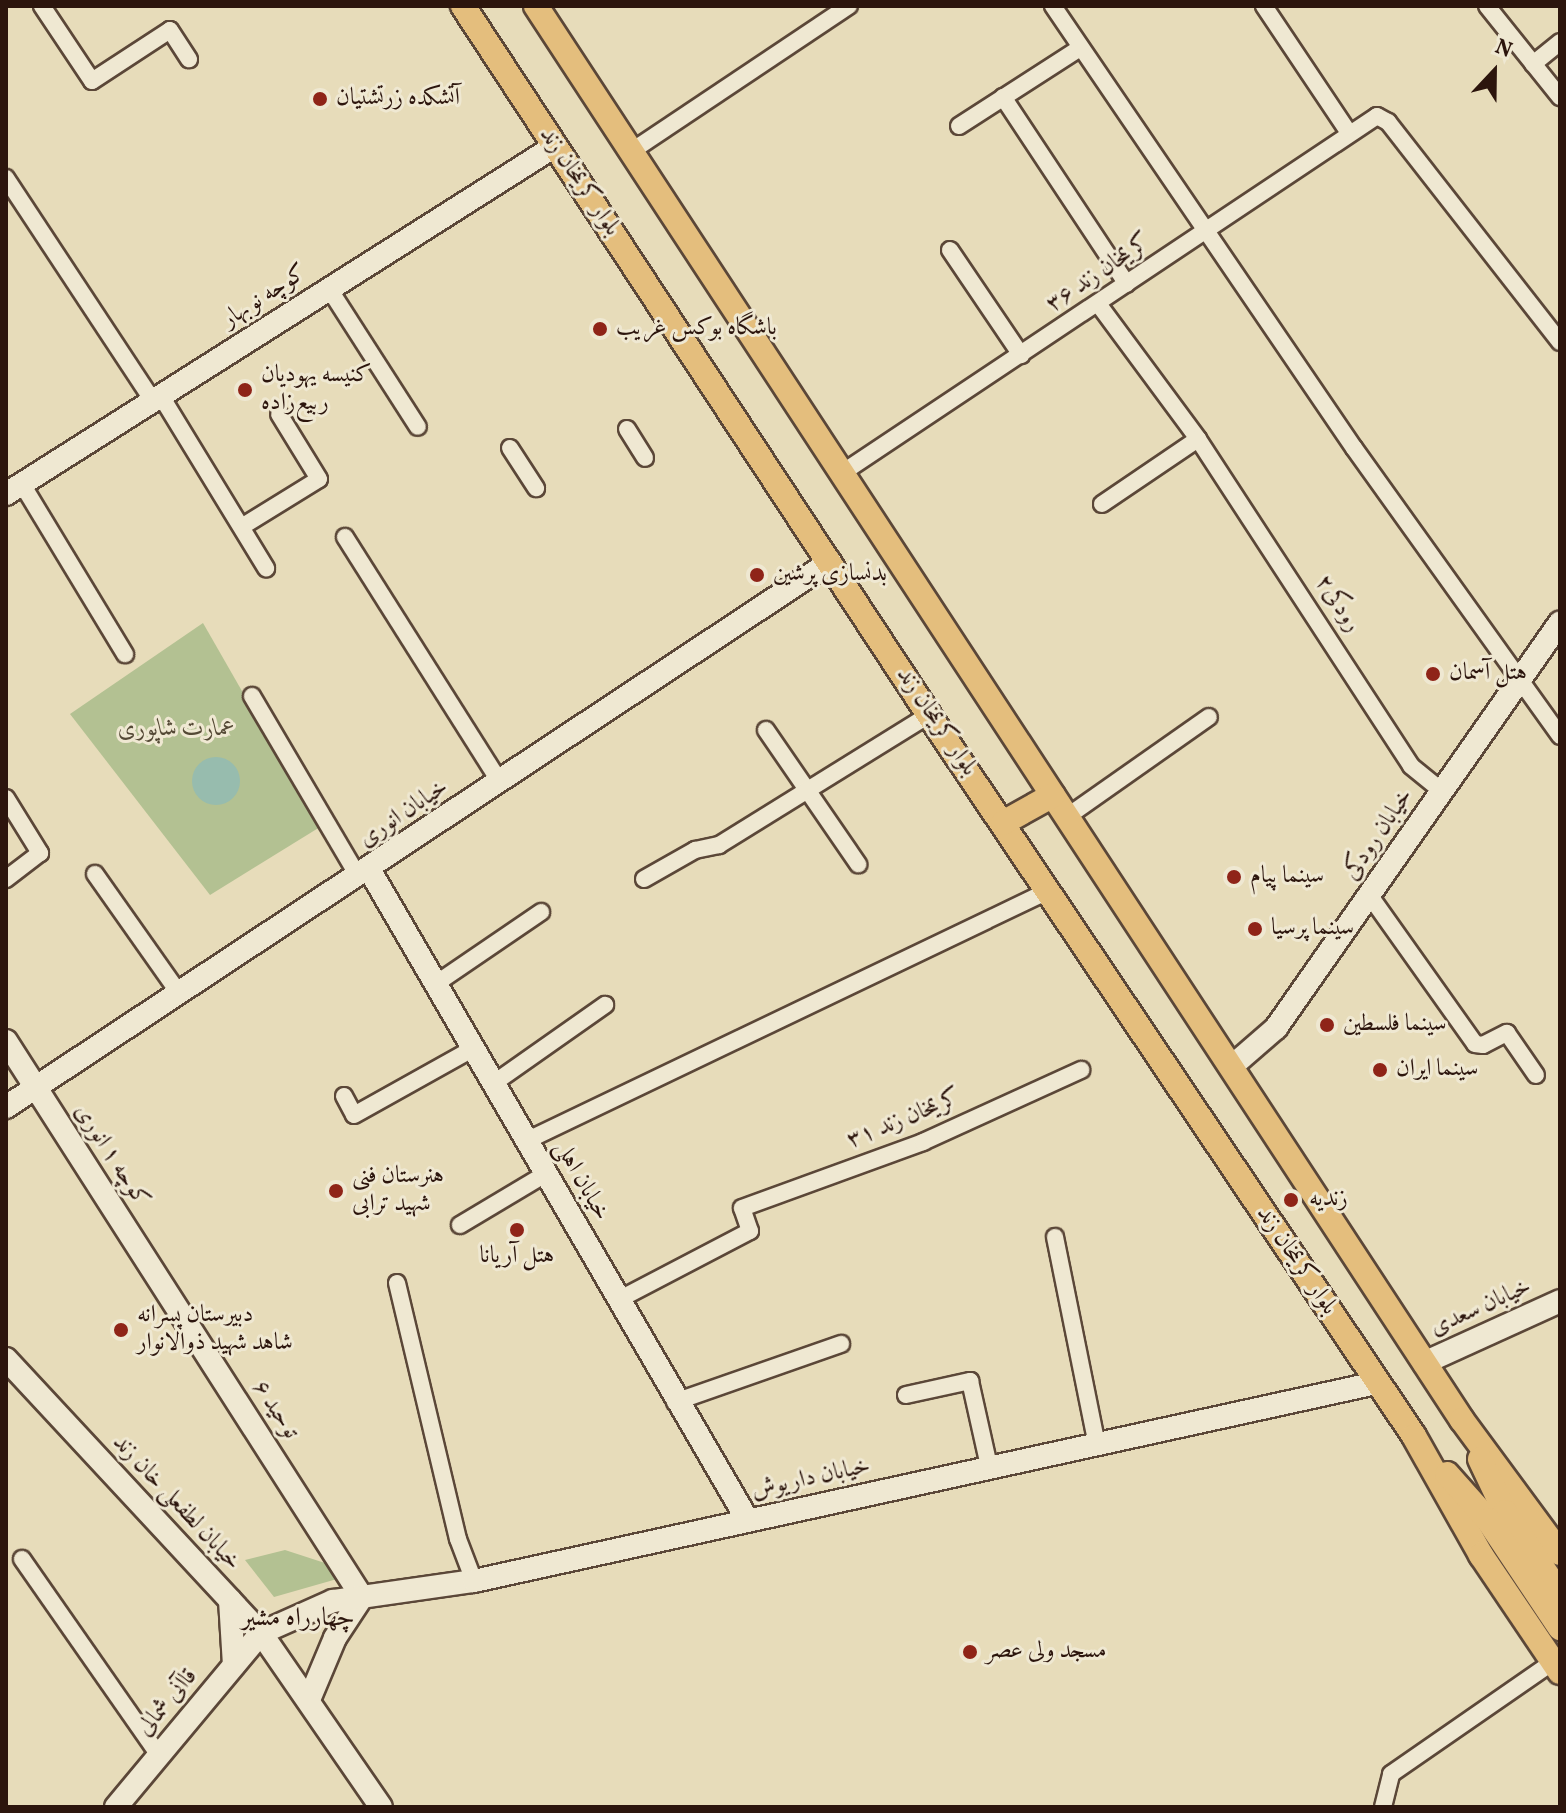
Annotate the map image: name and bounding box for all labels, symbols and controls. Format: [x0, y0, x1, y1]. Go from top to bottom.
north arrow [1454, 32, 1534, 112]
text: N [1490, 32, 1516, 67]
place label: آتشکده زرتشتیان [336, 85, 460, 113]
marker: آتشکده زرتشتیان [311, 90, 329, 108]
street label: بلوار کریمخان زند [532, 122, 626, 242]
street label: کریمخان زند ۳۶ [1041, 229, 1157, 319]
street label: کوچه نوبهار [217, 259, 313, 335]
place label: باشگاه بوکس غریب [616, 315, 777, 343]
marker: باشگاه بوکس غریب [591, 320, 609, 338]
place label: کنیسه یهودیان ربیع‌زاده [261, 362, 372, 418]
marker: کنیسه یهودیان ربیع‌زاده [236, 381, 254, 399]
place label: بدنسازی پرشین [773, 561, 887, 589]
marker: بدنسازی پرشین [748, 566, 766, 584]
street label: رودکی۲ [1308, 570, 1366, 638]
place label: هتل آسمان [1449, 660, 1527, 688]
street label: بلوار کریمخان زند [889, 662, 983, 782]
marker: هتل آسمان [1424, 665, 1442, 683]
park label: عمارت شاپوری [118, 716, 236, 744]
street label: خیابان انوری [354, 774, 454, 854]
street label: خیابان رودکی [1338, 784, 1420, 886]
place label: سینما پیام [1250, 863, 1324, 891]
marker: سینما پیام [1225, 868, 1243, 886]
place label: سینما پرسیا [1271, 915, 1354, 943]
marker: سینما پرسیا [1246, 920, 1264, 938]
place label: سینما فلسطین [1343, 1011, 1447, 1039]
marker: سینما فلسطین [1318, 1016, 1336, 1034]
place label: سینما ایران [1396, 1056, 1478, 1084]
marker: سینما ایران [1371, 1061, 1389, 1079]
street label: کریمخان زند ۳۱ [843, 1084, 965, 1156]
street label: کوچه ۱ انوری [67, 1099, 155, 1213]
street label: خیابان اهلی [547, 1136, 615, 1226]
place label: هنرستان فنی شهید ترابی [352, 1163, 444, 1219]
marker: هنرستان فنی شهید ترابی [327, 1182, 345, 1200]
place label: زندیه [1309, 1186, 1348, 1214]
marker: زندیه [1280, 1189, 1302, 1211]
street label: بلوار کریمخان زند [1249, 1201, 1343, 1321]
marker: هتل آریانا [508, 1221, 526, 1239]
place label: هتل آریانا [480, 1243, 554, 1271]
street label: خیابان سعدی [1426, 1273, 1536, 1343]
place label: دبیرستان پسرانه شاهد شهید ذوالانوار [137, 1302, 293, 1358]
marker: دبیرستان پسرانه شاهد شهید ذوالانوار [112, 1321, 130, 1339]
street label: ۶ توحید [245, 1375, 305, 1445]
street label: خیابان لطفعلی خان زند [106, 1429, 246, 1577]
street label: خیابان داریوش [749, 1452, 873, 1506]
district label: چهارراه مشیر [241, 1603, 355, 1635]
place label: مسجد ولی عصر [986, 1638, 1106, 1666]
marker: مسجد ولی عصر [961, 1643, 979, 1661]
street label: قاآنی شمالی [131, 1663, 205, 1743]

